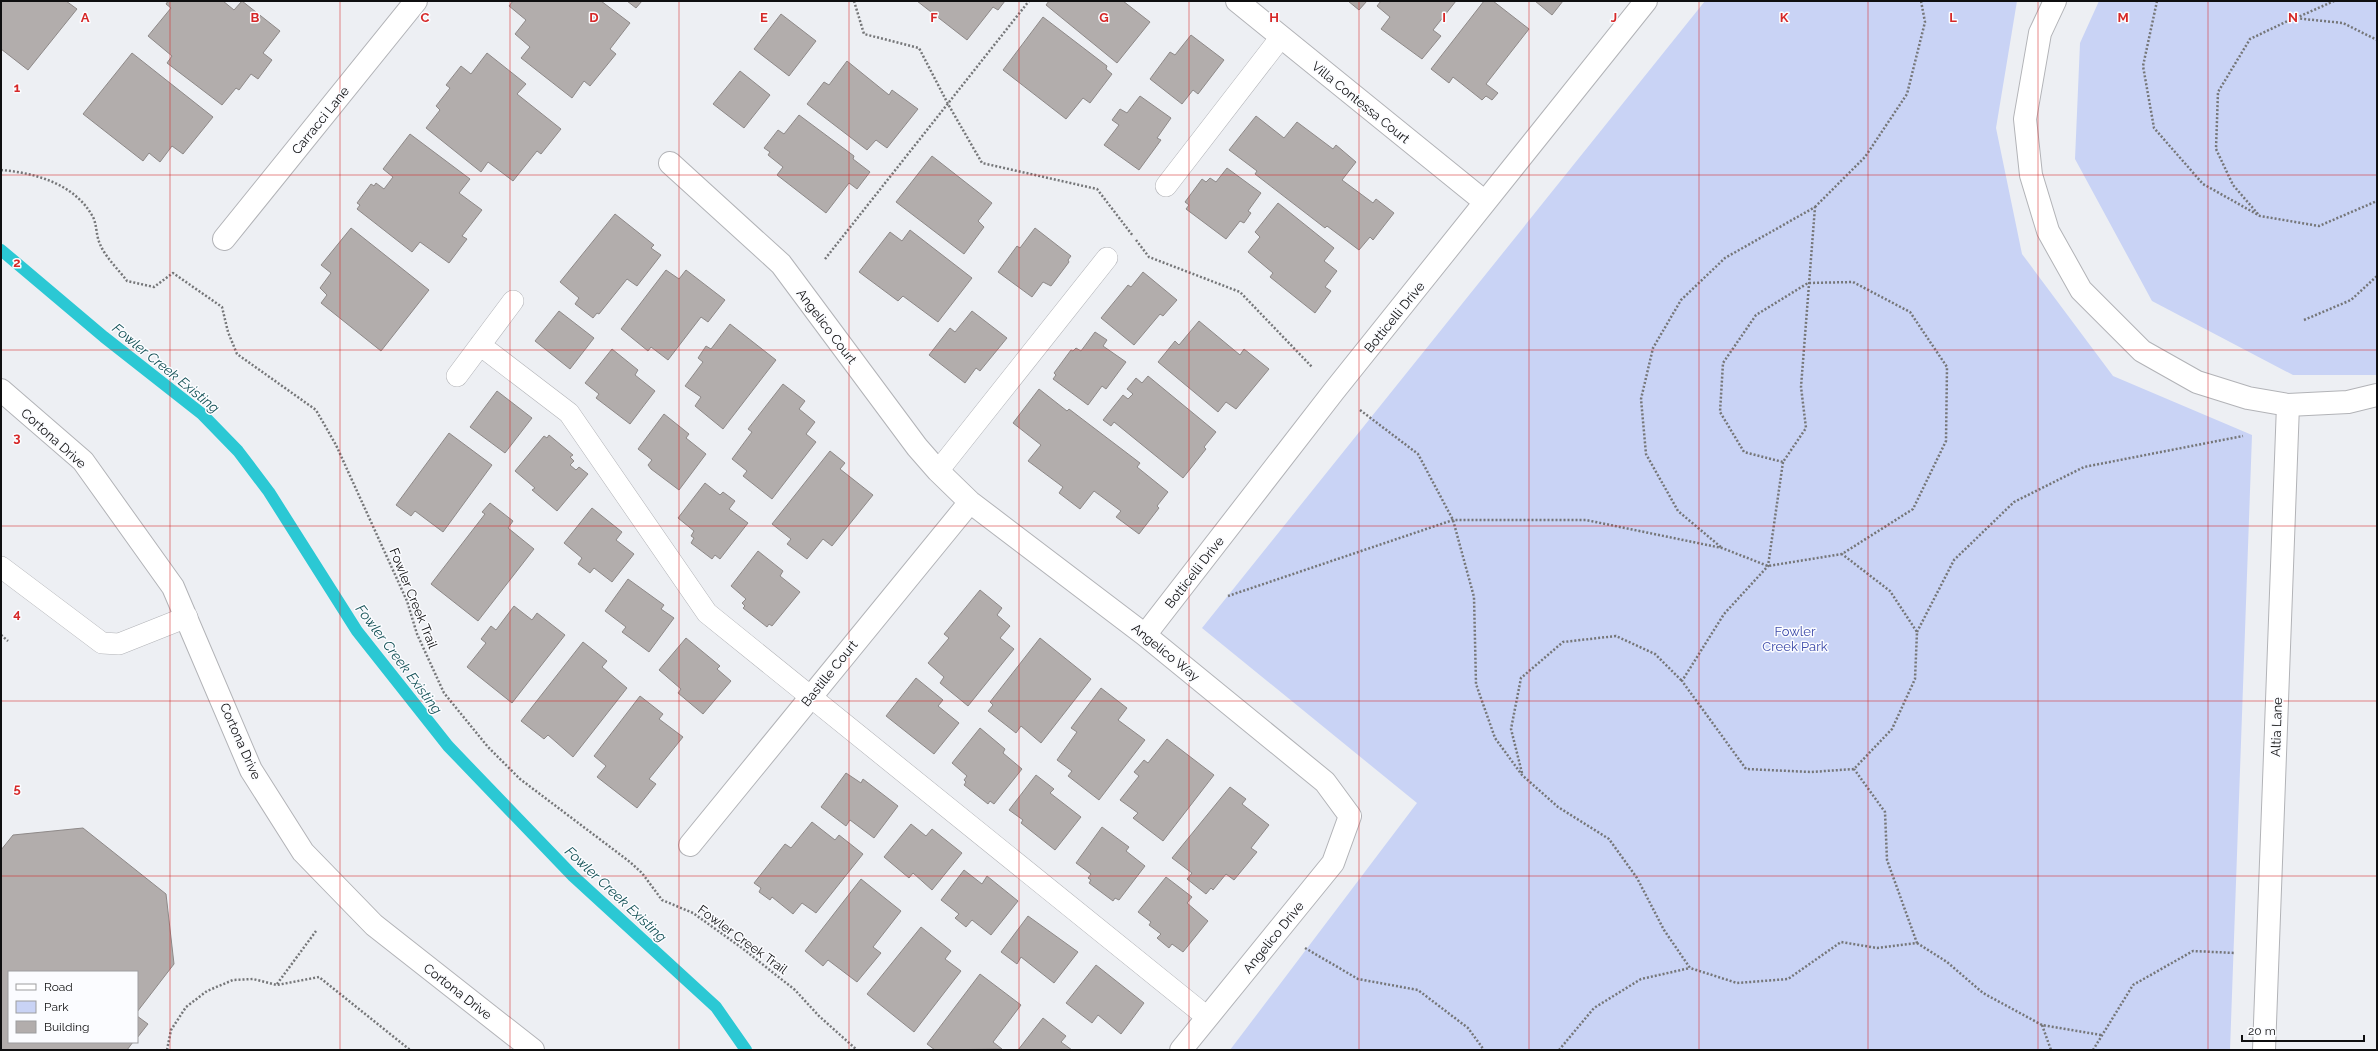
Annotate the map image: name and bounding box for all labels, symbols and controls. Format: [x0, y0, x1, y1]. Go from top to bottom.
text: A [81, 10, 90, 25]
text: B [251, 10, 260, 25]
text: C [421, 10, 430, 25]
text: D [589, 10, 599, 25]
text: E [760, 10, 768, 25]
text: F [930, 10, 938, 25]
text: G [1099, 10, 1109, 25]
text: H [1269, 10, 1279, 25]
text: I [1442, 10, 1446, 25]
text: J [1611, 10, 1617, 25]
text: K [1780, 10, 1789, 25]
text: L [1949, 10, 1957, 25]
text: M [2117, 10, 2129, 25]
text: N [2288, 10, 2298, 25]
street label: Villa Contessa Court [1309, 58, 1413, 147]
text: 1 [14, 80, 21, 95]
street label: Carracci Lane [289, 83, 352, 157]
text: 2 [13, 255, 21, 270]
street label: Botticelli Drive [1361, 279, 1428, 356]
street label: Angelico Court [794, 286, 860, 367]
water label: Fowler Creek Existing [109, 320, 223, 416]
street label: Cortona Drive [18, 405, 89, 472]
text: 3 [13, 430, 21, 445]
street label: Botticelli Drive [1162, 533, 1227, 611]
street label: Fowler Creek Trail [387, 546, 441, 651]
water label: Fowler Creek Existing [353, 601, 445, 717]
text: 4 [13, 606, 21, 621]
street label: Angelico Way [1129, 620, 1203, 684]
park label: Fowler Creek Park [1762, 624, 1828, 654]
street label: Bastille Court [798, 637, 861, 709]
street label: Altia Lane [2268, 697, 2285, 757]
street label: Cortona Drive [217, 701, 264, 782]
text: 5 [13, 781, 21, 796]
water label: Fowler Creek Existing [562, 843, 670, 945]
street label: Angelico Drive [1240, 898, 1307, 976]
street label: Fowler Creek Trail [695, 902, 791, 977]
street label: Cortona Drive [421, 960, 495, 1023]
legend [8, 971, 138, 1043]
text: Road [44, 980, 73, 994]
text: Park [44, 1000, 69, 1014]
scale bar [2242, 1017, 2364, 1043]
text: Building [44, 1020, 90, 1034]
text: 20 m [2248, 1024, 2276, 1038]

